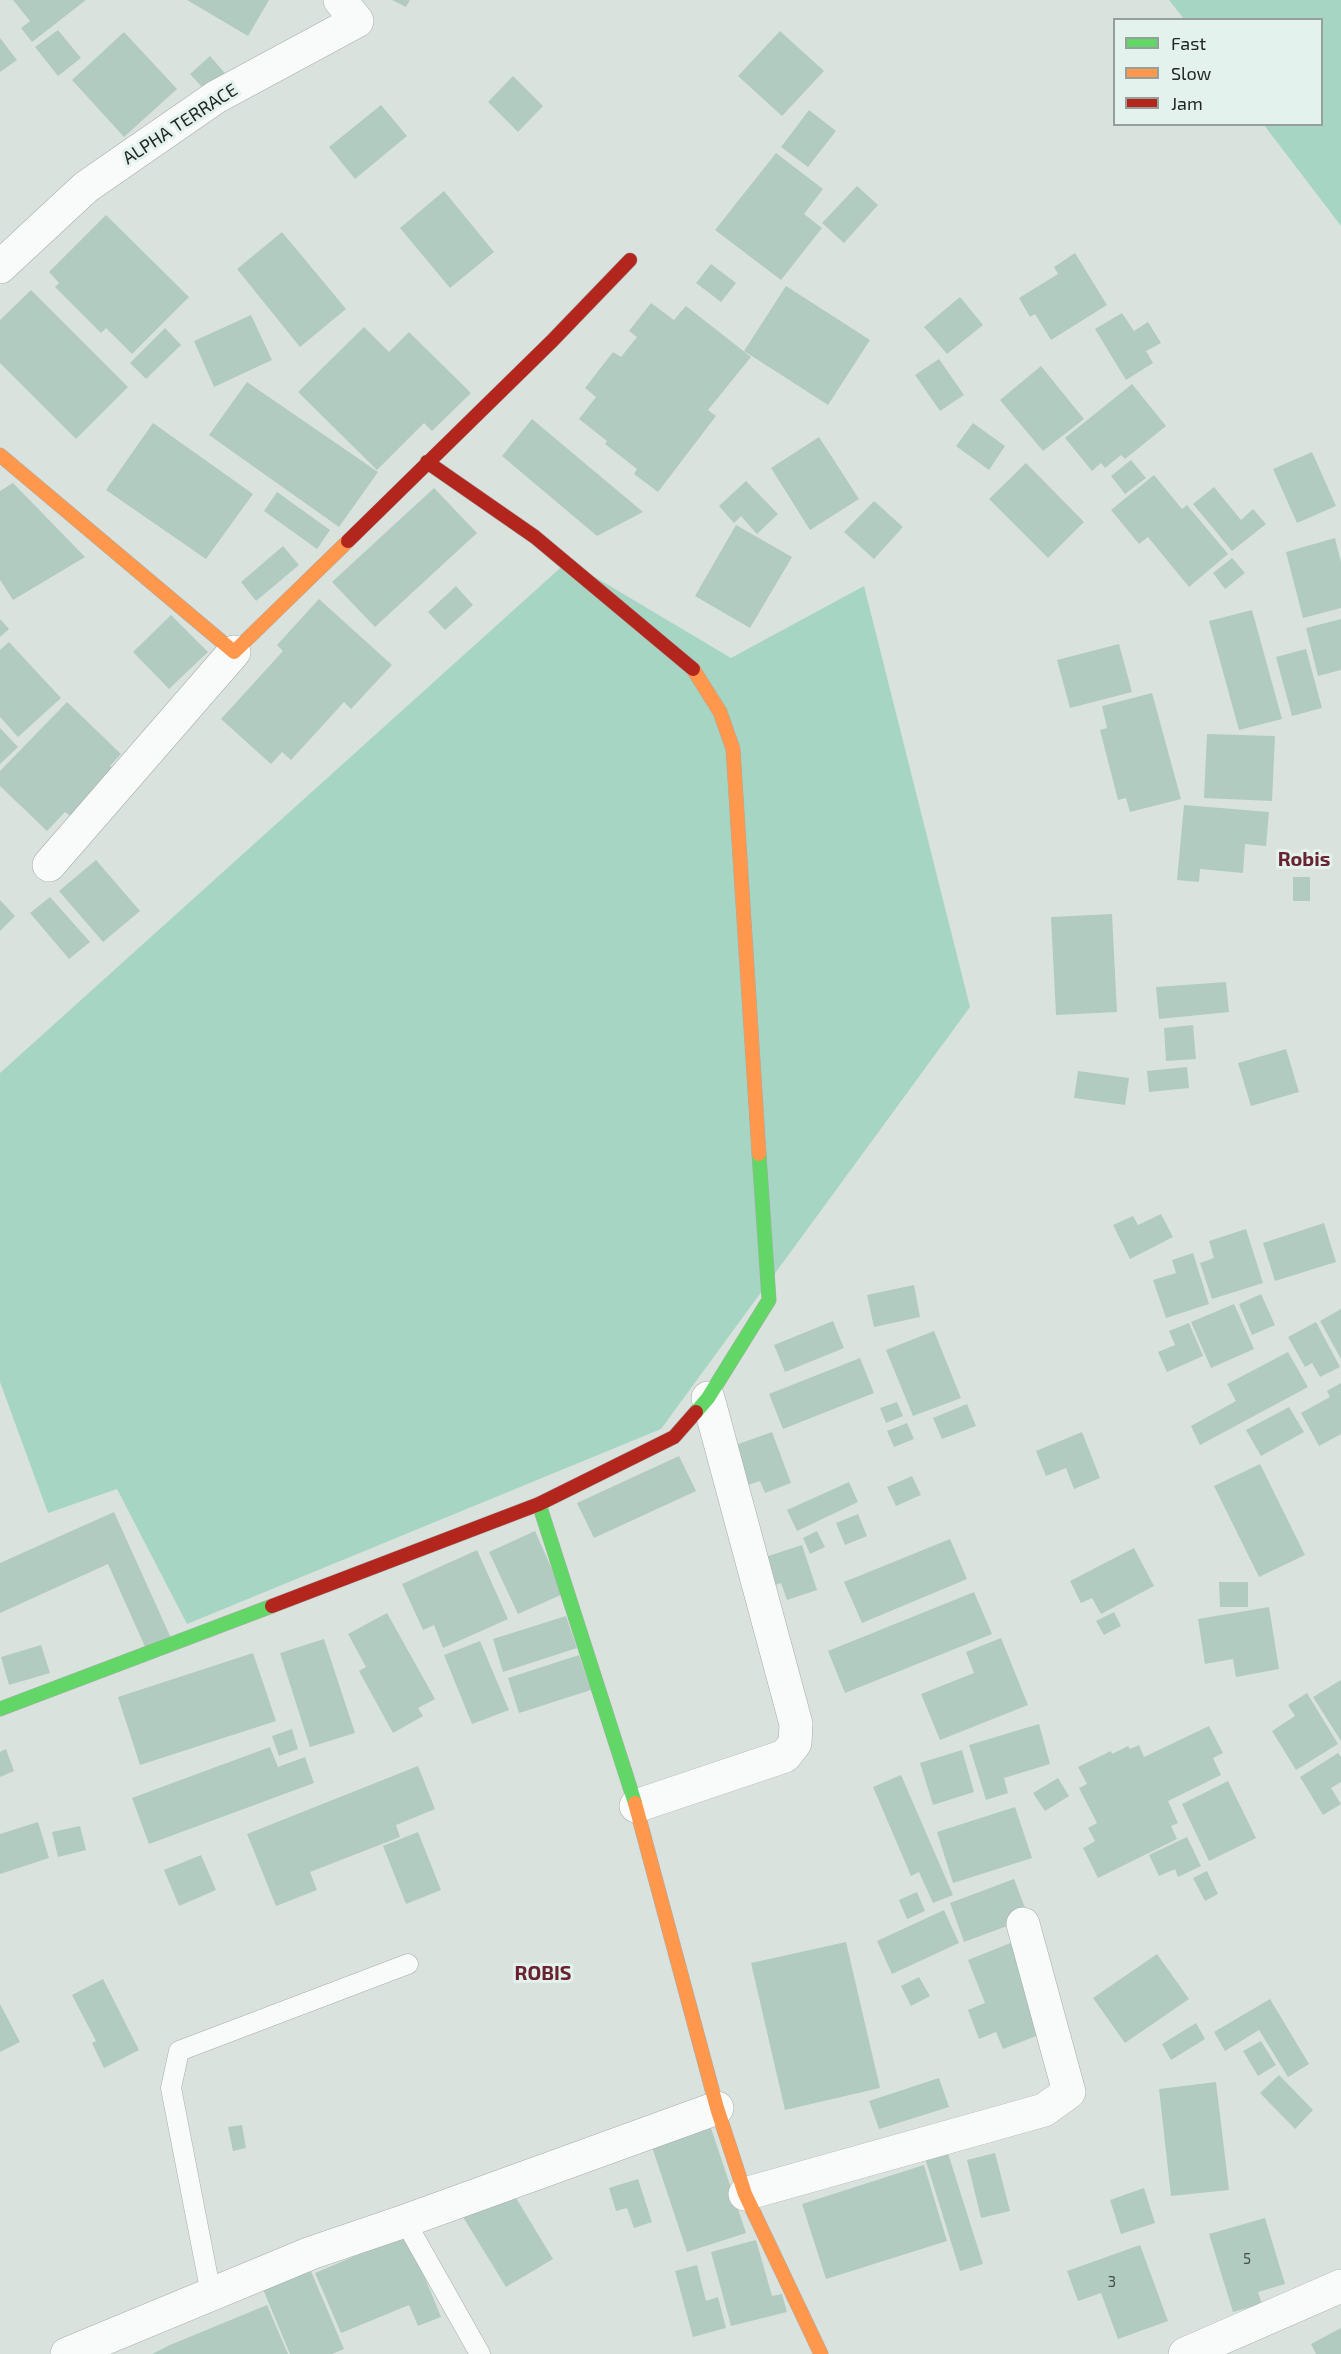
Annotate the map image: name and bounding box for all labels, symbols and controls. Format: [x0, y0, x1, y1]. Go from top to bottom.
legend [1113, 18, 1323, 126]
text: Fast [1171, 32, 1206, 54]
text: Slow [1171, 62, 1211, 84]
street label: ALPHA TERRACE [119, 79, 241, 169]
text: Jam [1171, 92, 1203, 114]
district label: Robis [1278, 847, 1330, 871]
district label: ROBIS [514, 1961, 572, 1985]
house number: 5 [1243, 2250, 1251, 2268]
house number: 3 [1108, 2273, 1116, 2291]

